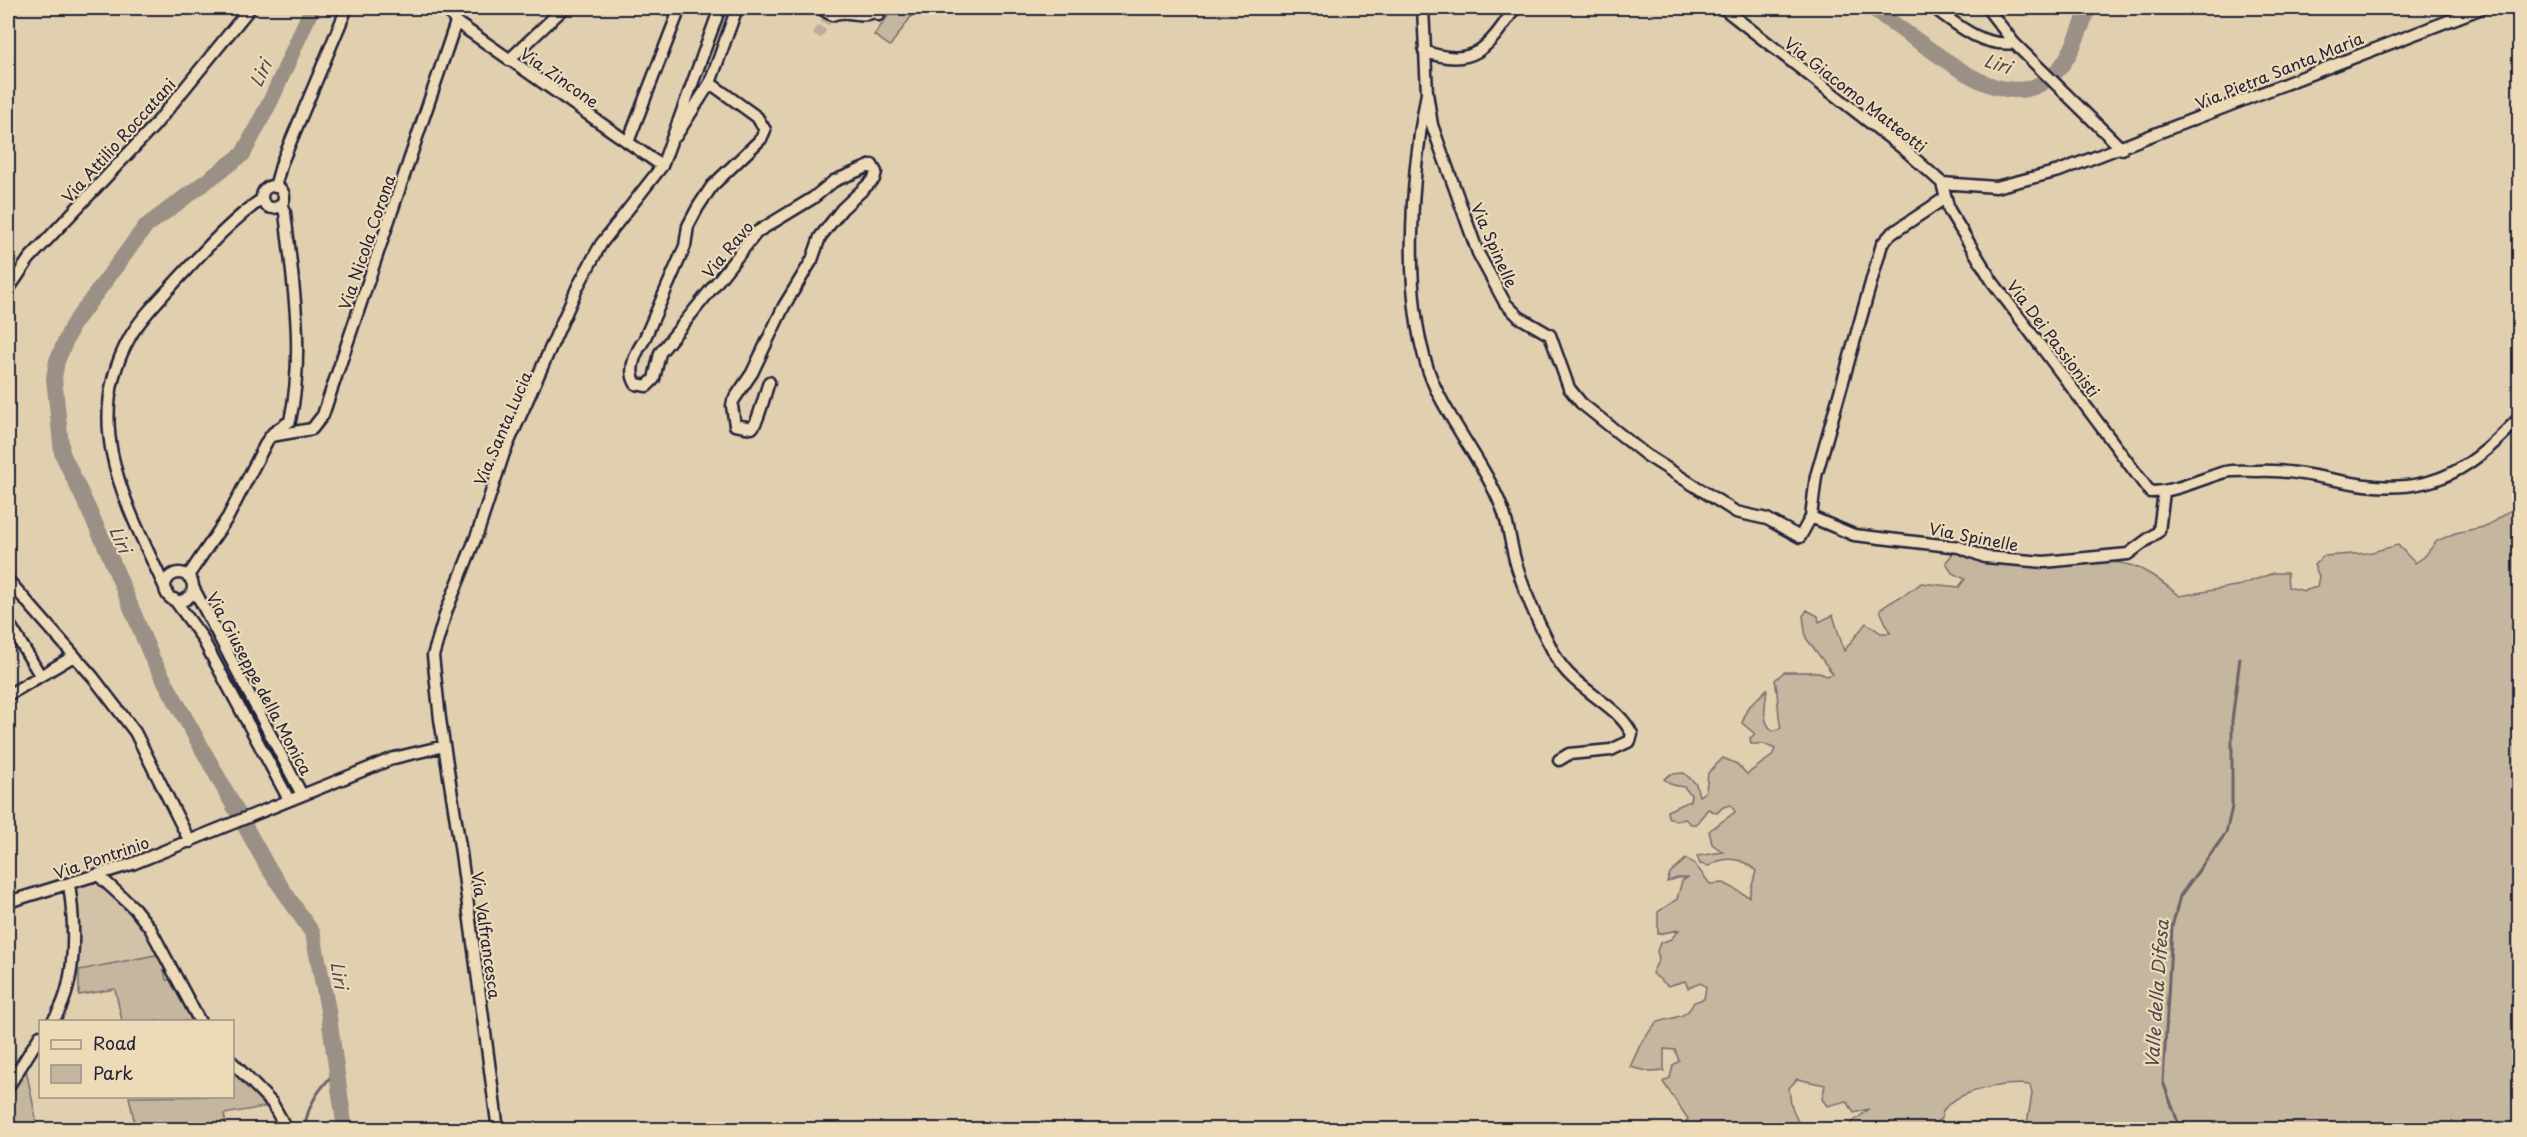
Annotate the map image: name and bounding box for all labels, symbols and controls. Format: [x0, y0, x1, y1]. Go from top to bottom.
street label: Via Pietra Santa Maria [2191, 25, 2367, 115]
street label: Via Giacomo Matteotti [1780, 31, 1932, 157]
street label: Via Zincone [516, 41, 604, 113]
water label: Liri [1981, 46, 2018, 81]
water label: Liri [242, 52, 279, 91]
street label: Via Attilio Roccatani [55, 72, 181, 208]
street label: Via Nicola Corona [332, 171, 400, 313]
street label: Via Spinelle [1466, 199, 1524, 291]
street label: Via Ravo [696, 215, 758, 283]
street label: Via Dei Passionisti [2002, 274, 2106, 402]
street label: Via Santa Lucia [467, 367, 537, 489]
street label: Via Spinelle [1927, 516, 2021, 556]
water label: Liri [103, 521, 140, 559]
street label: Via Giuseppe della Monica [201, 587, 319, 779]
street label: Via Pontrinio [50, 829, 152, 885]
street label: Via Valfrancesca [466, 870, 508, 1000]
water label: Valle della Difesa [2137, 918, 2175, 1069]
water label: Liri [325, 960, 356, 993]
legend [39, 1020, 234, 1098]
text: Road [93, 1029, 137, 1056]
text: Park [93, 1059, 133, 1086]

